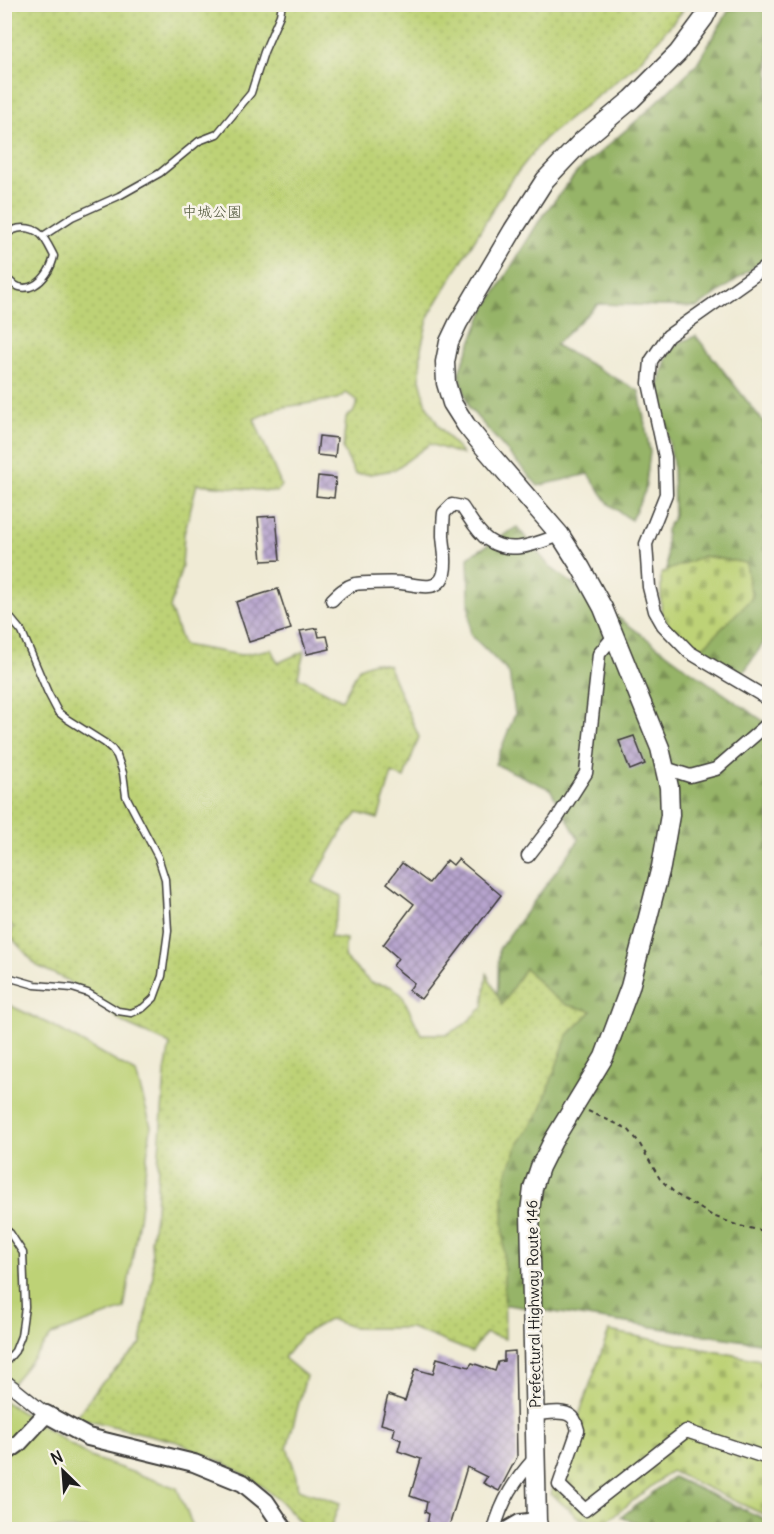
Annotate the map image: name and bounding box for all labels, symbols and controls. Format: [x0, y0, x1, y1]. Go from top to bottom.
park label: 中城公園 [182, 202, 242, 221]
street label: Prefectural Highway Route 146 [522, 1200, 545, 1408]
north arrow [33, 1441, 93, 1501]
text: N [47, 1446, 66, 1469]

